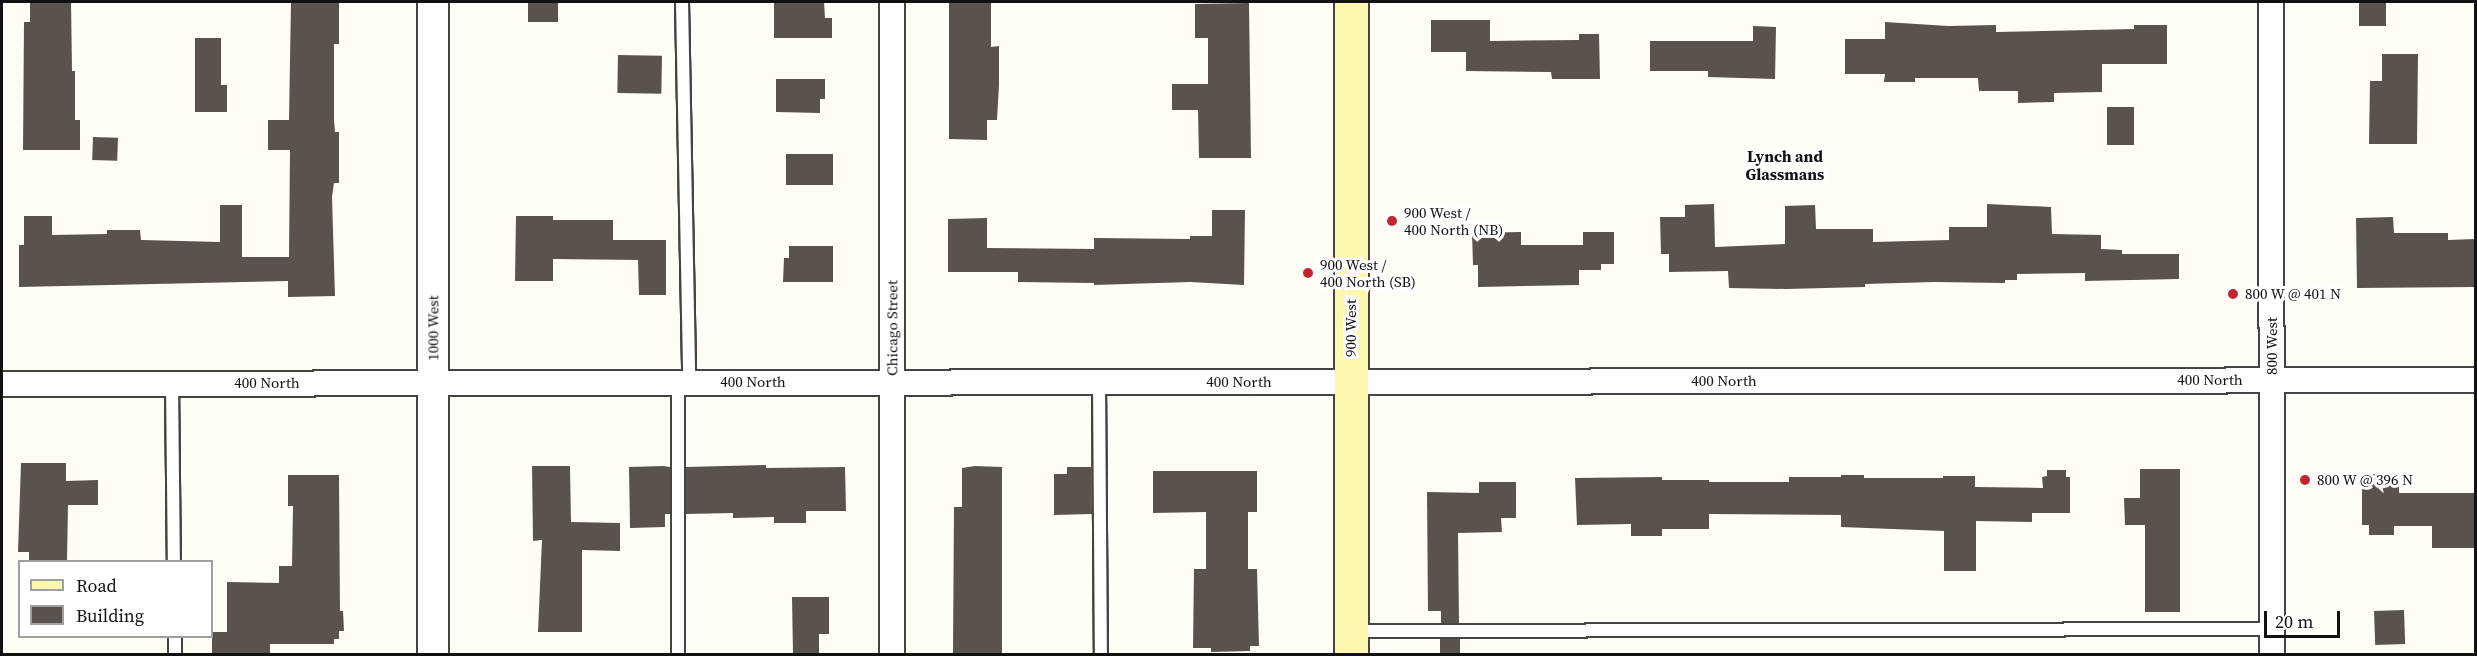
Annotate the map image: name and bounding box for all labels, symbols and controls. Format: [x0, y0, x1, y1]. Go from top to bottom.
district label: Lynch and Glassmans [1746, 146, 1824, 184]
place label: 900 West / 400 North (NB) [1404, 203, 1503, 238]
marker: 900 West / 400 North (NB) [1385, 214, 1399, 228]
place label: 900 West / 400 North (SB) [1320, 255, 1416, 290]
marker: 900 West / 400 North (SB) [1301, 266, 1315, 280]
street label: Chicago Street [883, 280, 901, 376]
place label: 800 W @ 401 N [2245, 285, 2342, 303]
marker: 800 W @ 401 N [2226, 287, 2240, 301]
street label: 1000 West [424, 295, 442, 361]
street label: 900 West [1342, 299, 1360, 357]
street label: 800 West [2263, 317, 2281, 375]
street label: 400 North [2177, 371, 2243, 389]
street label: 400 North [1691, 372, 1757, 390]
street label: 400 North [720, 373, 786, 391]
street label: 400 North [1206, 373, 1272, 391]
street label: 400 North [234, 374, 300, 392]
place label: 800 W @ 396 N [2317, 471, 2414, 489]
marker: 800 W @ 396 N [2298, 473, 2312, 487]
legend [18, 560, 213, 638]
text: Road [76, 573, 117, 598]
scale bar [2267, 599, 2344, 637]
text: Building [76, 603, 144, 628]
text: 20 m [2275, 609, 2313, 634]

